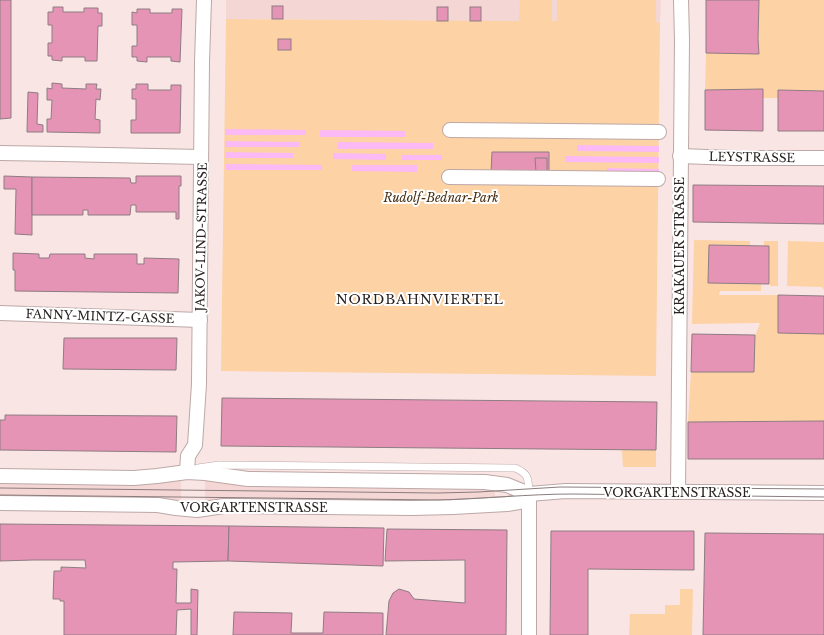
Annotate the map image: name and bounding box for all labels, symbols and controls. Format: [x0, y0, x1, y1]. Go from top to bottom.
street label: LEYSTRASSE [709, 149, 796, 165]
street label: JAKOV-LIND-STRASSE [192, 162, 210, 314]
street label: KRAKAUER STRASSE [672, 177, 687, 315]
park label: Rudolf-Bednar-Park [382, 190, 499, 205]
district label: NORDBAHNVIERTEL [336, 291, 504, 308]
street label: FANNY-MINTZ-GASSE [25, 306, 175, 326]
street label: VORGARTENSTRASSE [602, 485, 751, 500]
street label: VORGARTENSTRASSE [179, 500, 328, 515]

